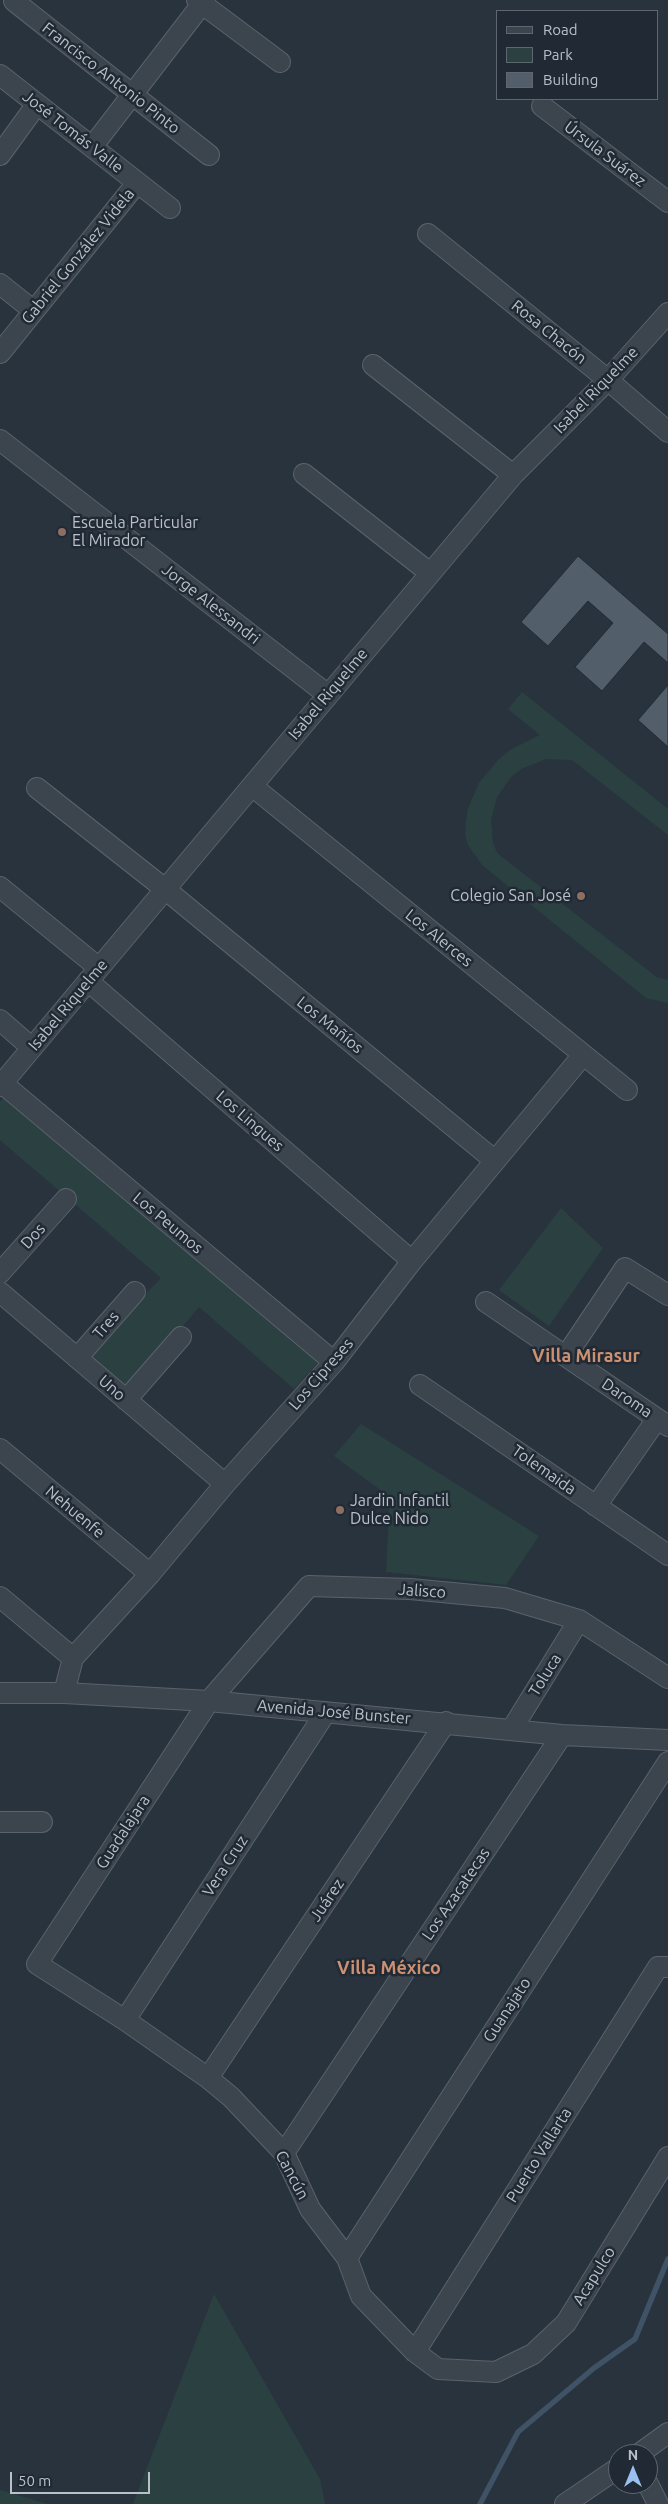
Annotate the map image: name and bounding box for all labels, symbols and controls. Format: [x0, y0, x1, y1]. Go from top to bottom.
legend [496, 10, 658, 100]
street label: Francisco Antonio Pinto [38, 18, 184, 138]
text: Road [543, 21, 578, 38]
text: Park [543, 46, 573, 63]
text: Building [543, 71, 598, 88]
street label: José Tomás Valle [19, 87, 127, 177]
street label: Úrsula Suárez [560, 117, 650, 191]
street label: Gabriel González Videla [17, 184, 139, 328]
street label: Rosa Chacón [508, 296, 590, 368]
street label: Isabel Riquelme [550, 343, 642, 437]
place label: Escuela Particular El Mirador [72, 513, 198, 551]
marker: Escuela Particular El Mirador [56, 526, 68, 538]
street label: Jorge Alessandri [158, 560, 264, 648]
street label: Isabel Riquelme [284, 644, 372, 744]
place label: Colegio San José [450, 886, 571, 906]
marker: Colegio San José [575, 890, 587, 902]
street label: Los Alerces [402, 905, 476, 971]
street label: Isabel Riquelme [24, 955, 112, 1055]
street label: Los Mañíos [293, 993, 367, 1057]
street label: Los Lingues [212, 1086, 288, 1156]
street label: Los Peumos [129, 1188, 207, 1258]
street label: Dos [17, 1219, 49, 1253]
street label: Tres [89, 1307, 123, 1343]
street label: Los Cipreses [285, 1334, 357, 1414]
district label: Villa Mirasur [532, 1345, 640, 1367]
street label: Uno [95, 1371, 129, 1405]
street label: Daroma [598, 1374, 656, 1422]
street label: Tolemaida [508, 1441, 580, 1499]
street label: Nehuenfe [41, 1482, 109, 1542]
place label: Jardin Infantil Dulce Nido [350, 1491, 449, 1529]
marker: Jardin Infantil Dulce Nido [334, 1504, 346, 1516]
street label: Jalisco [397, 1580, 447, 1602]
street label: Toluca [525, 1650, 565, 1700]
street label: Avenida José Bunster [256, 1696, 412, 1728]
street label: Guadalajara [92, 1791, 154, 1873]
street label: Vera Cruz [198, 1832, 252, 1900]
street label: Los Azacatecas [418, 1844, 494, 1944]
street label: Juárez [306, 1875, 348, 1925]
district label: Villa México [337, 1957, 441, 1979]
street label: Guanajato [479, 1974, 535, 2046]
street label: Puerto Vallarta [502, 2104, 576, 2206]
street label: Cancún [271, 2147, 313, 2203]
street label: Acapulco [569, 2243, 619, 2309]
north arrow [608, 2444, 658, 2494]
text: N [628, 2447, 638, 2463]
scale bar [12, 2462, 152, 2494]
text: 50 m [18, 2472, 51, 2489]

